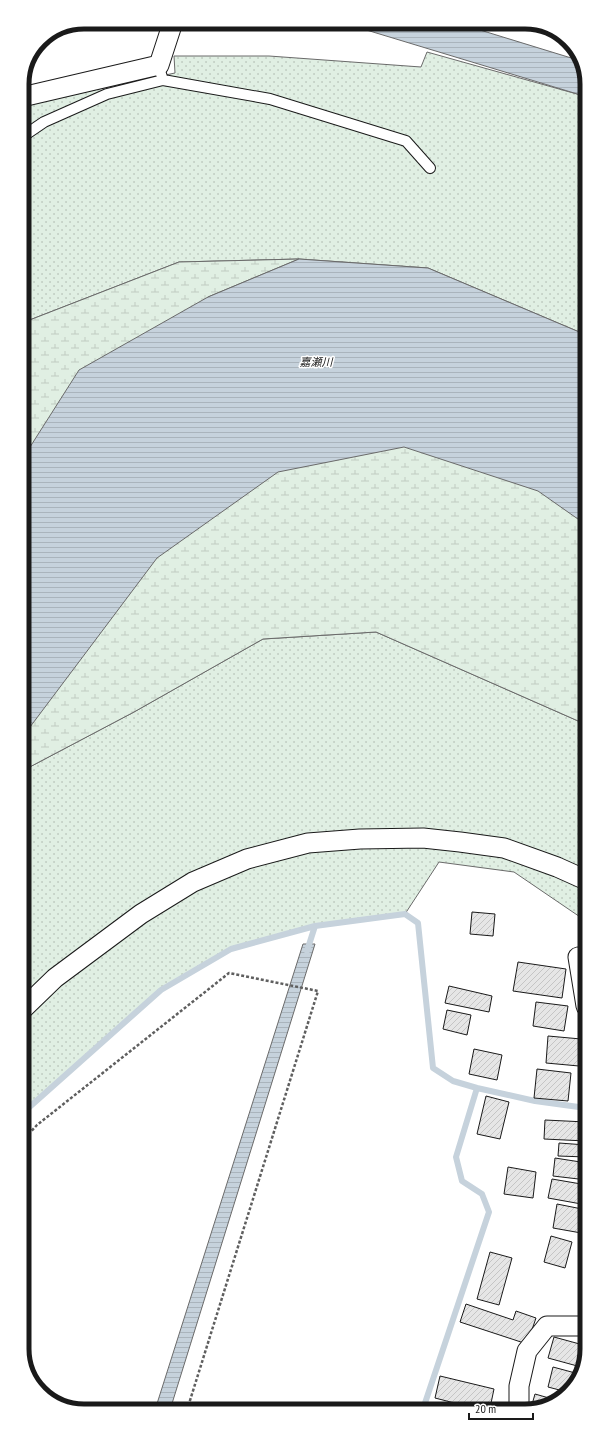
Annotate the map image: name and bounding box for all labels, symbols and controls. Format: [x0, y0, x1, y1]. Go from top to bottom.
water label: 嘉瀬川 [300, 355, 333, 369]
scale bar [469, 1395, 533, 1421]
text: 20 m [475, 1401, 496, 1416]

